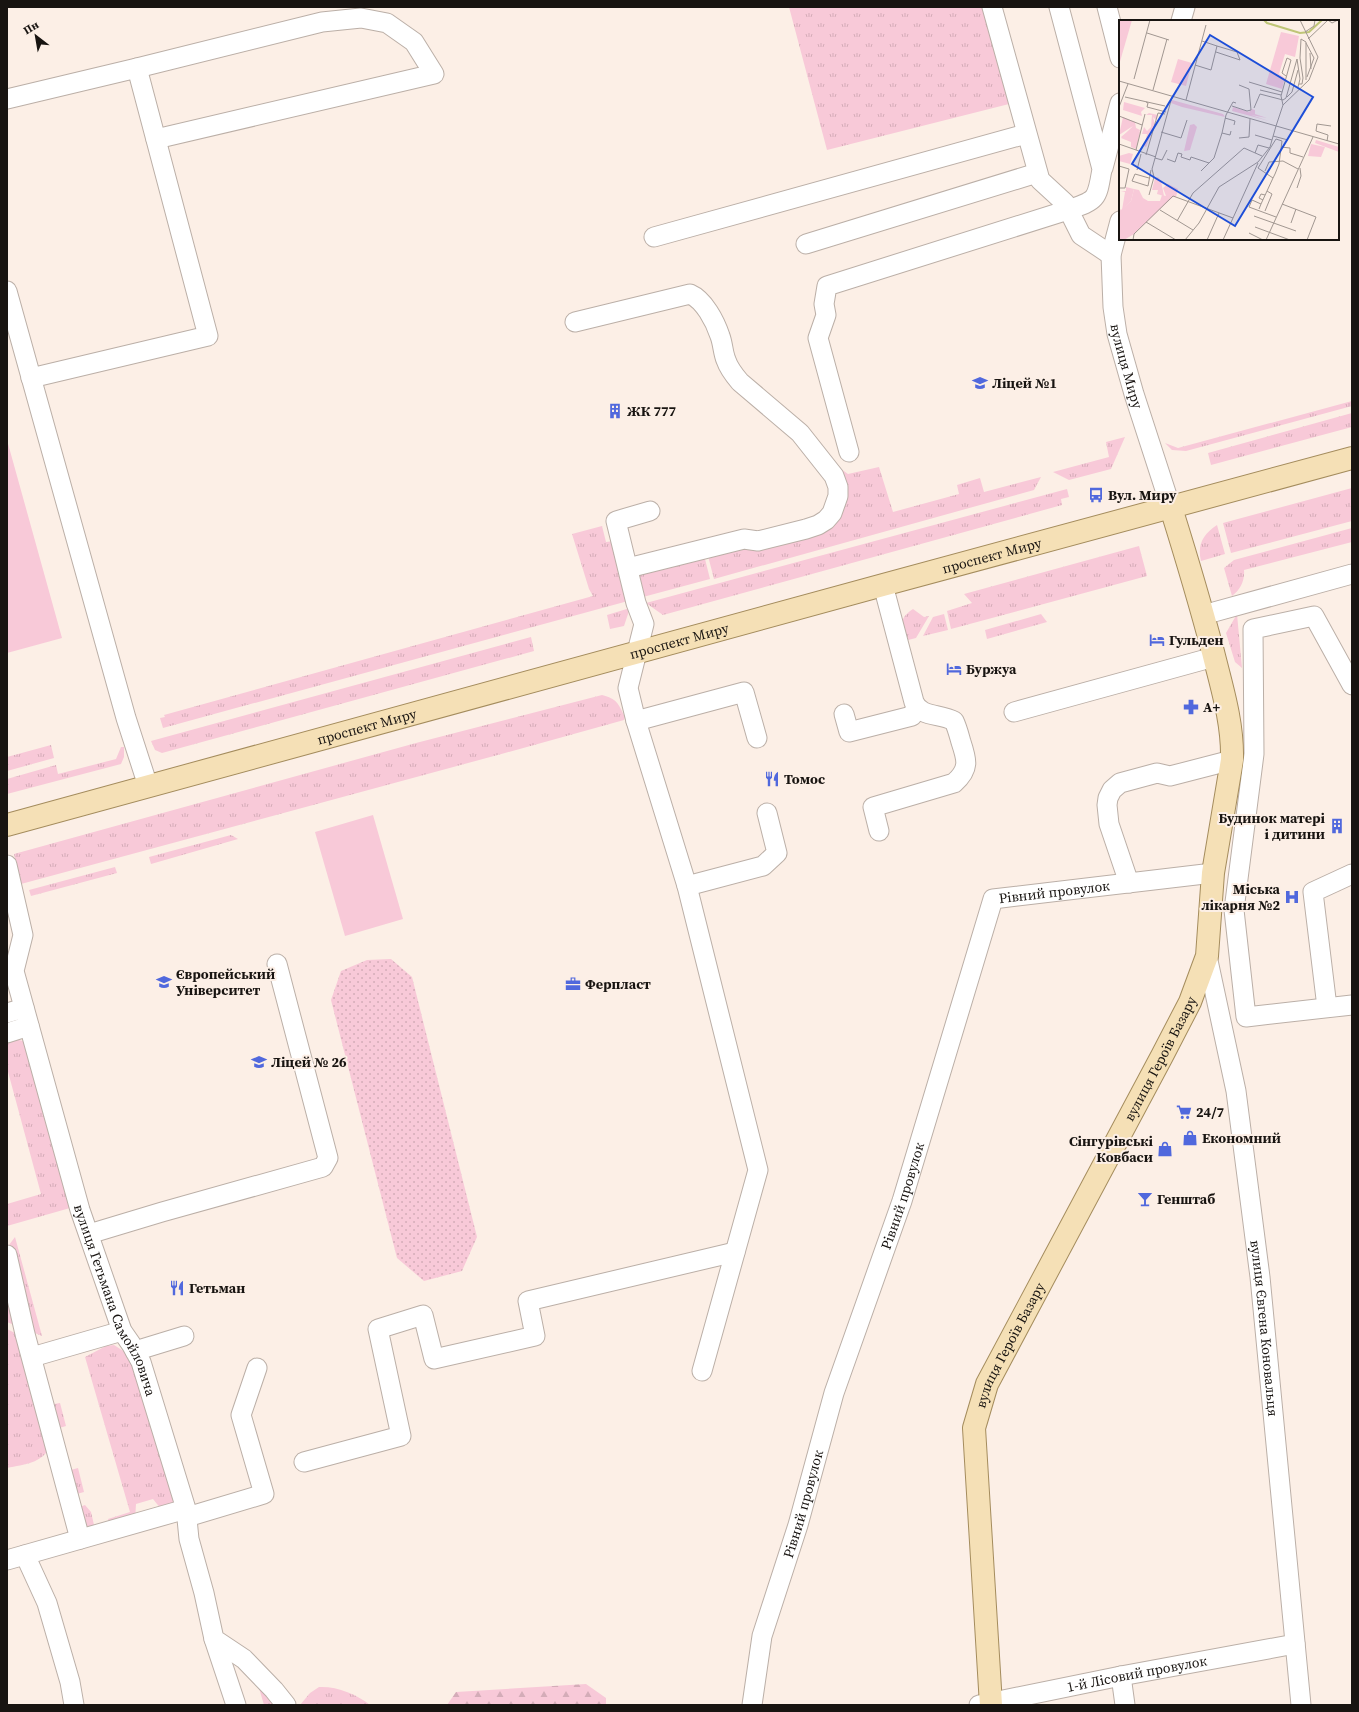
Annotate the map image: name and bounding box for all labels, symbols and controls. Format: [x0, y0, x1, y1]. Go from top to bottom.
north arrow [16, 16, 56, 56]
text: Пн [21, 17, 42, 38]
inset map [1119, 20, 1339, 240]
street label: вулиця Миру [1106, 323, 1148, 412]
place label: Ліцей №1 [992, 373, 1057, 393]
school or university icon: Ліцей №1 [971, 374, 989, 392]
place label: ЖК 777 [627, 401, 677, 421]
building icon: ЖК 777 [606, 402, 624, 420]
place label: Вул. Миру [1108, 485, 1177, 505]
bus stop icon: Вул. Миру [1087, 486, 1105, 504]
street label: проспект Миру [940, 532, 1044, 579]
street label: проспект Миру [627, 617, 732, 664]
place label: Гульден [1169, 630, 1224, 650]
hotel icon: Гульден [1148, 631, 1166, 649]
place label: Буржуа [966, 659, 1017, 679]
hotel icon: Буржуа [945, 660, 963, 678]
place label: A+ [1203, 697, 1220, 717]
pharmacy icon: A+ [1182, 698, 1200, 716]
street label: проспект Миру [315, 703, 419, 750]
place label: Томос [784, 769, 825, 789]
restaurant icon: Томос [763, 770, 781, 788]
place label: Будинок матері і дитини [1218, 808, 1326, 844]
building icon: Будинок матері і дитини [1328, 817, 1346, 835]
street label: Рівний провулок [998, 875, 1111, 908]
place label: Міська лікарня №2 [1201, 879, 1281, 915]
hospital icon: Міська лікарня №2 [1283, 888, 1301, 906]
place label: Європейський Університет [176, 964, 275, 1000]
school or university icon: Європейський Університет [155, 973, 173, 991]
place label: Ферпласт [585, 974, 651, 994]
office icon: Ферпласт [564, 975, 582, 993]
street label: вулиця Героїв Базару [1119, 993, 1202, 1125]
place label: Ліцей № 26 [271, 1052, 347, 1072]
school or university icon: Ліцей № 26 [250, 1053, 268, 1071]
place label: 24/7 [1196, 1102, 1225, 1122]
supermarket icon: 24/7 [1175, 1103, 1193, 1121]
place label: Економний [1202, 1128, 1281, 1148]
shop icon: Економний [1181, 1129, 1199, 1147]
place label: Сінгурівські Ковбаси [1069, 1131, 1154, 1167]
street label: Рівний провулок [876, 1140, 929, 1252]
shop icon: Сінгурівські Ковбаси [1156, 1140, 1174, 1158]
place label: Генштаб [1157, 1189, 1215, 1209]
bar icon: Генштаб [1136, 1190, 1154, 1208]
street label: вулиця Гетьмана Самойловича [69, 1202, 161, 1399]
street label: вулиця Євгена Коновальця [1245, 1239, 1283, 1417]
place label: Гетьман [189, 1278, 245, 1298]
street label: вулиця Героїв Базару [970, 1278, 1050, 1411]
restaurant icon: Гетьман [168, 1279, 186, 1297]
street label: Рівний провулок [778, 1447, 828, 1561]
street label: 1-й Лісовий провулок [1065, 1650, 1209, 1697]

